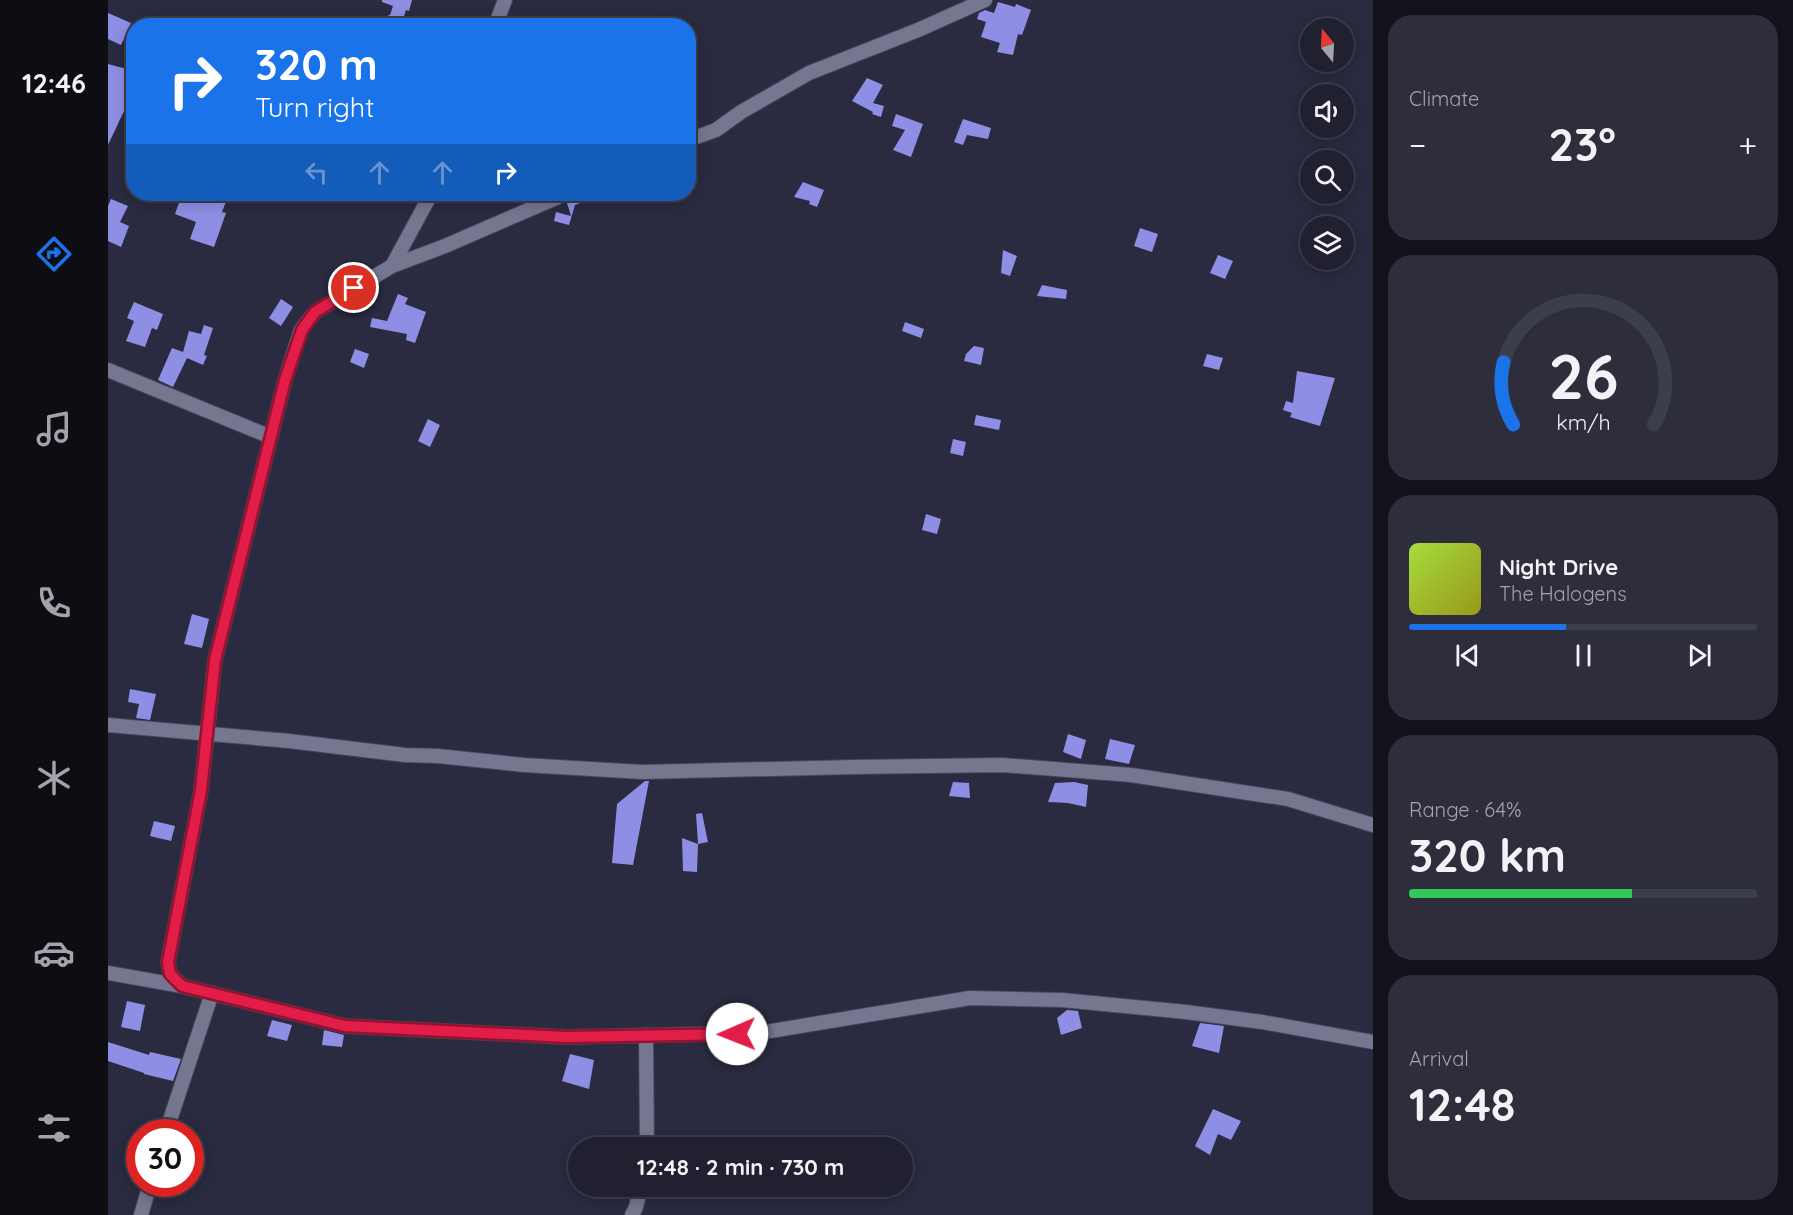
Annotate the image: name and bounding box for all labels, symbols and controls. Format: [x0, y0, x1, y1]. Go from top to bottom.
north arrow [1300, 18, 1354, 72]
map controls [1300, 18, 1354, 270]
text: 320 m [255, 38, 378, 91]
icon: right [156, 42, 234, 120]
text: 12:46 [22, 66, 86, 100]
button: sound [1300, 84, 1354, 138]
text: Climate [1409, 86, 1479, 111]
text: Turn right [255, 90, 374, 124]
text: 23° [1549, 116, 1616, 172]
text: − [1409, 124, 1426, 165]
text: + [1738, 124, 1757, 165]
button: search [1300, 150, 1354, 204]
icon: left [300, 156, 333, 189]
icon: ahead [363, 156, 396, 189]
icon: ahead [426, 156, 459, 189]
icon: right [489, 156, 522, 189]
button: layers [1300, 216, 1354, 270]
icon: directions [33, 233, 75, 275]
pin [328, 262, 379, 313]
icon: arrive [337, 271, 370, 304]
text: 26 [1548, 337, 1618, 415]
icon: music [33, 408, 75, 450]
text: km/h [1556, 409, 1610, 435]
text: Night Drive [1499, 553, 1618, 581]
text: The Halogens [1499, 581, 1627, 606]
icon: phone [33, 582, 75, 624]
icon: previous [1451, 639, 1484, 672]
icon: pause [1567, 639, 1600, 672]
icon: next [1683, 639, 1716, 672]
icon: climate [33, 757, 75, 799]
text: Range · 64% [1409, 797, 1521, 822]
text: 320 km [1409, 827, 1566, 883]
icon: car [33, 932, 75, 974]
position arrow [705, 1002, 769, 1066]
text: Arrival [1409, 1046, 1469, 1071]
text: 12:48 [1409, 1076, 1516, 1132]
icon: filters [33, 1107, 75, 1149]
speed limit sign: 30 [126, 1119, 204, 1197]
text: 12:48 · 2 min · 730 m [637, 1153, 844, 1181]

